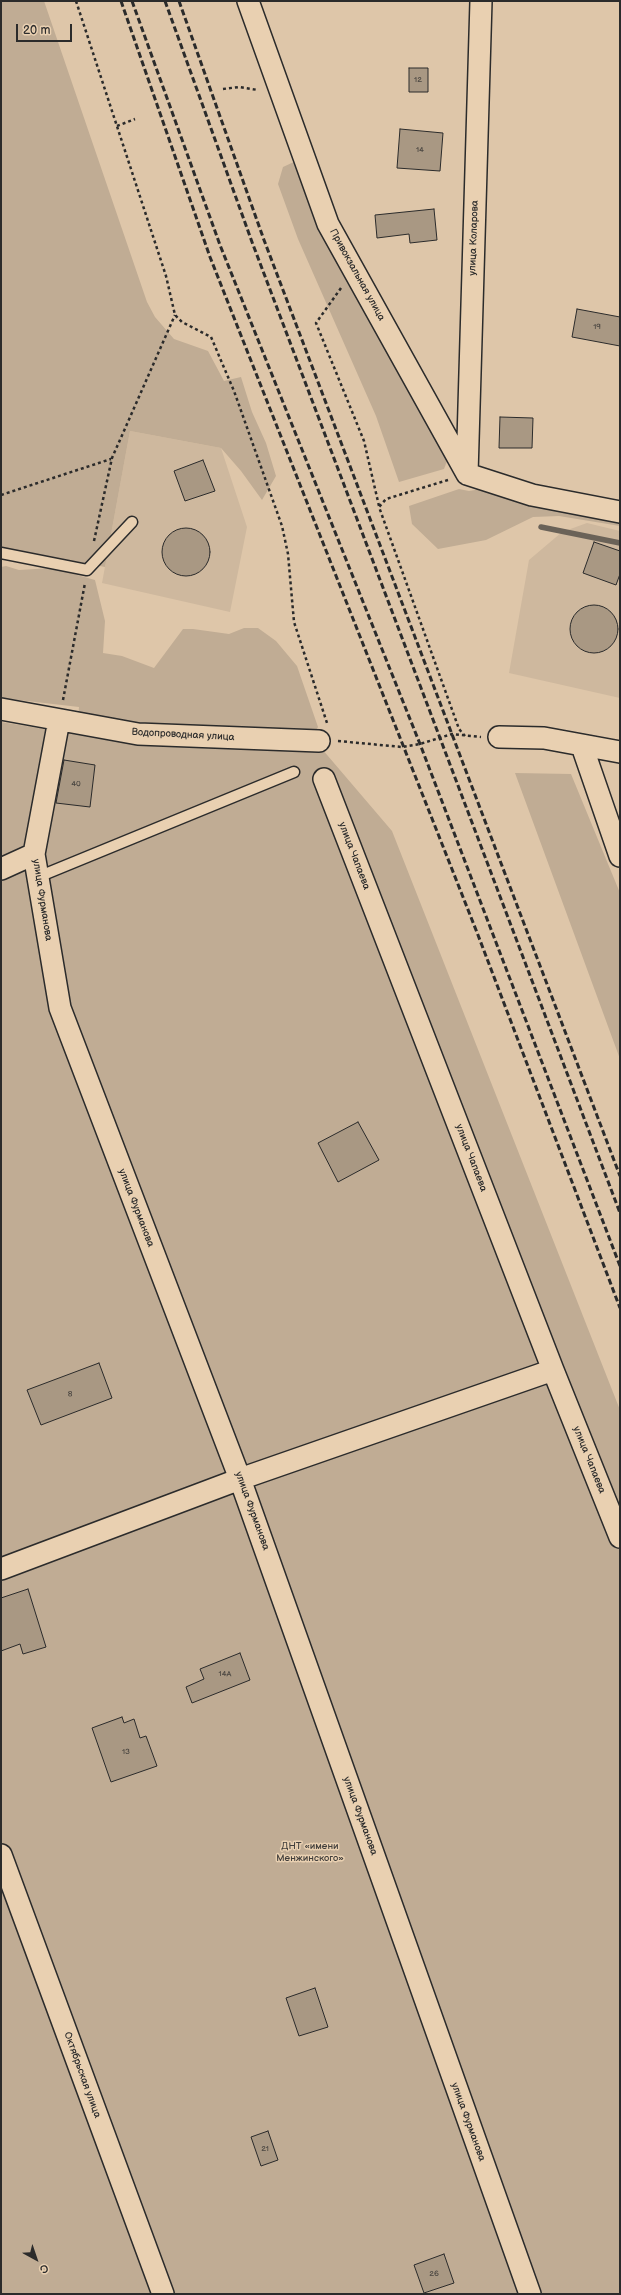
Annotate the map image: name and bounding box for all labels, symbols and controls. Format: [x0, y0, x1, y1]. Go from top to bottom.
scale bar [18, 16, 74, 42]
text: 20 m [23, 23, 50, 38]
house number: 12 [414, 75, 422, 85]
house number: 14 [416, 145, 424, 155]
street label: улица Коларова [467, 200, 481, 276]
street label: Привокзальная улица [327, 227, 387, 323]
house number: 19 [593, 322, 601, 332]
street label: Водопроводная улица [131, 726, 235, 744]
house number: 40 [71, 779, 81, 789]
street label: улица Чапаева [336, 821, 372, 891]
street label: улица Фурманова [30, 858, 54, 942]
street label: улица Чапаева [453, 1123, 489, 1193]
street label: улица Фурманова [116, 1167, 156, 1249]
house number: 8 [68, 1389, 72, 1399]
street label: улица Чапаева [570, 1425, 608, 1495]
street label: улица Фурманова [232, 1470, 272, 1552]
house number: 14А [219, 1669, 231, 1679]
house number: 13 [122, 1747, 130, 1757]
street label: улица Фурманова [340, 1775, 380, 1857]
park label: ДНТ «имени Менжинского» [276, 1840, 344, 1864]
street label: Октябрьская улица [61, 2030, 103, 2120]
street label: улица Фурманова [448, 2081, 488, 2163]
house number: 21 [261, 2144, 269, 2154]
north arrow [16, 2239, 56, 2279]
text: С [37, 2261, 51, 2276]
house number: 26 [429, 2269, 439, 2279]

